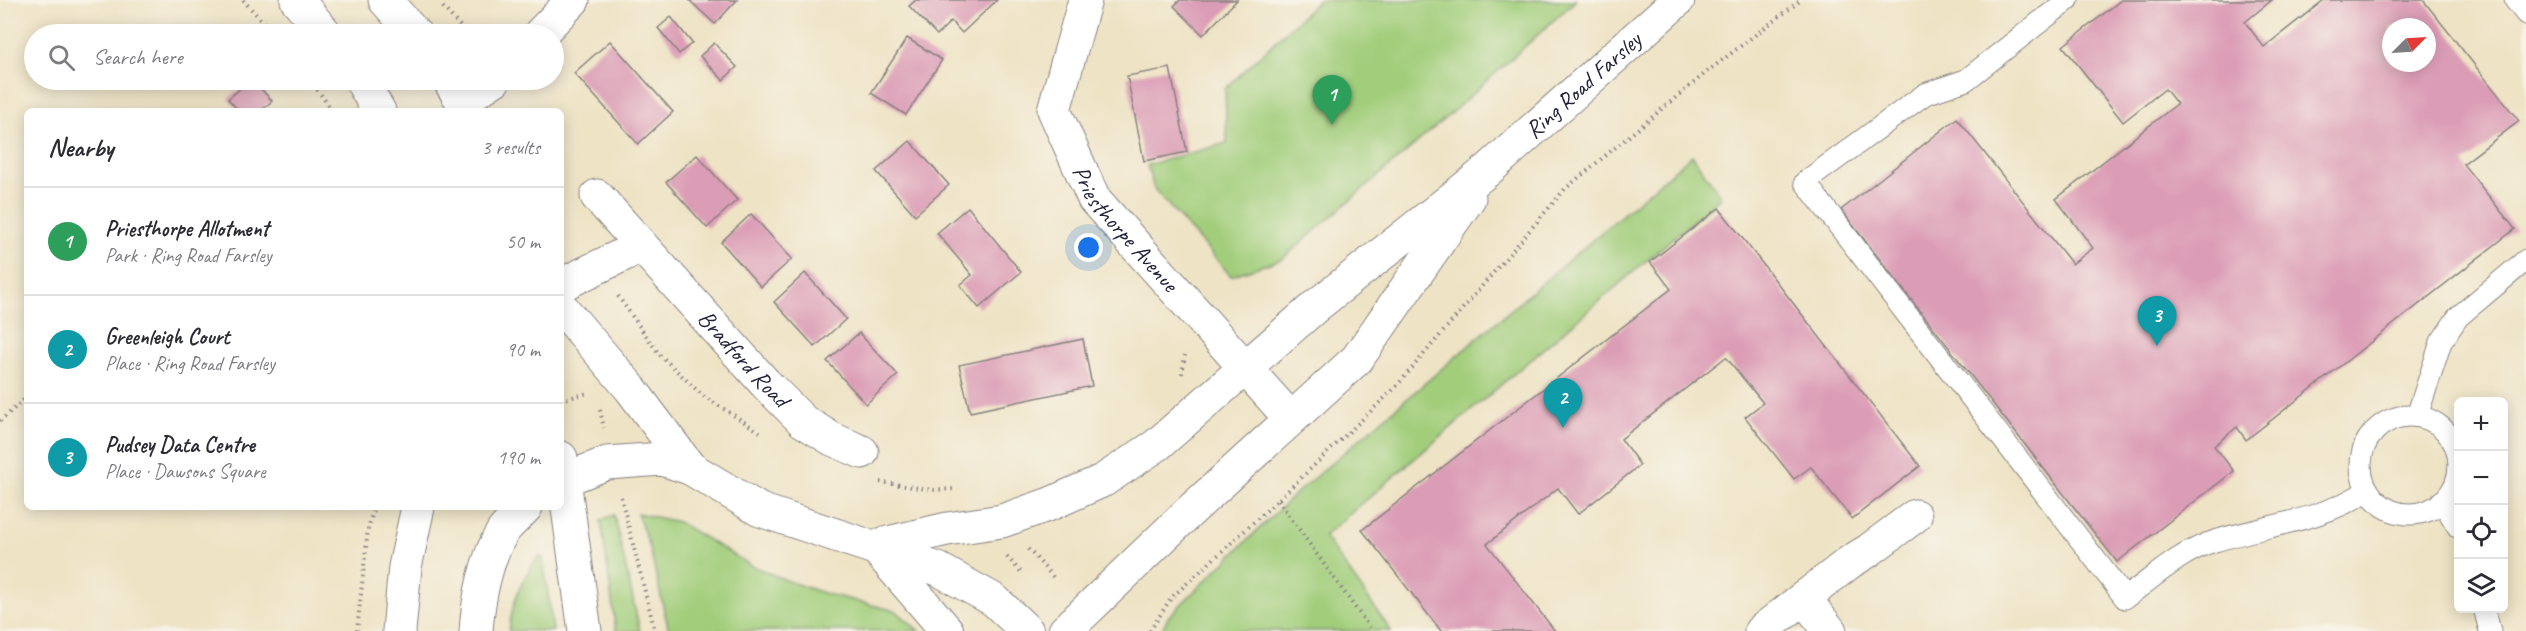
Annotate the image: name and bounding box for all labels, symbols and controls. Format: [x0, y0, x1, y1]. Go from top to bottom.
north arrow [2382, 18, 2436, 72]
search box [24, 24, 564, 90]
street label: Ring Road Farsley [1519, 24, 1649, 145]
icon: search [45, 41, 78, 74]
text: Search here [93, 43, 183, 71]
pin: 1 [1312, 76, 1352, 125]
text: Nearby [48, 131, 113, 164]
text: 3 results [481, 135, 540, 160]
street label: Priesthorpe Avenue [1066, 161, 1186, 300]
text: Priesthorpe Allotment [105, 215, 269, 243]
text: 1 [63, 229, 72, 254]
text: 50 m [506, 229, 540, 254]
your location [1074, 233, 1103, 262]
text: Park · Ring Road Farsley [105, 243, 271, 268]
pin: 3 [2138, 296, 2176, 346]
street label: Bradford Road [692, 304, 798, 416]
text: Greenleigh Court [105, 323, 229, 351]
text: 2 [63, 337, 72, 362]
text: 90 m [506, 337, 540, 362]
text: Place · Ring Road Farsley [105, 351, 275, 376]
pin: 2 [1544, 378, 1582, 428]
map controls [2454, 397, 2508, 613]
button: + [2454, 397, 2508, 451]
text: Pudsey Data Centre [105, 431, 255, 459]
text: 3 [63, 445, 72, 470]
text: 190 m [497, 445, 540, 470]
button: − [2454, 451, 2508, 505]
text: Place · Dawsons Square [105, 459, 266, 484]
button: locate [2454, 505, 2508, 559]
button: layers [2454, 559, 2508, 613]

